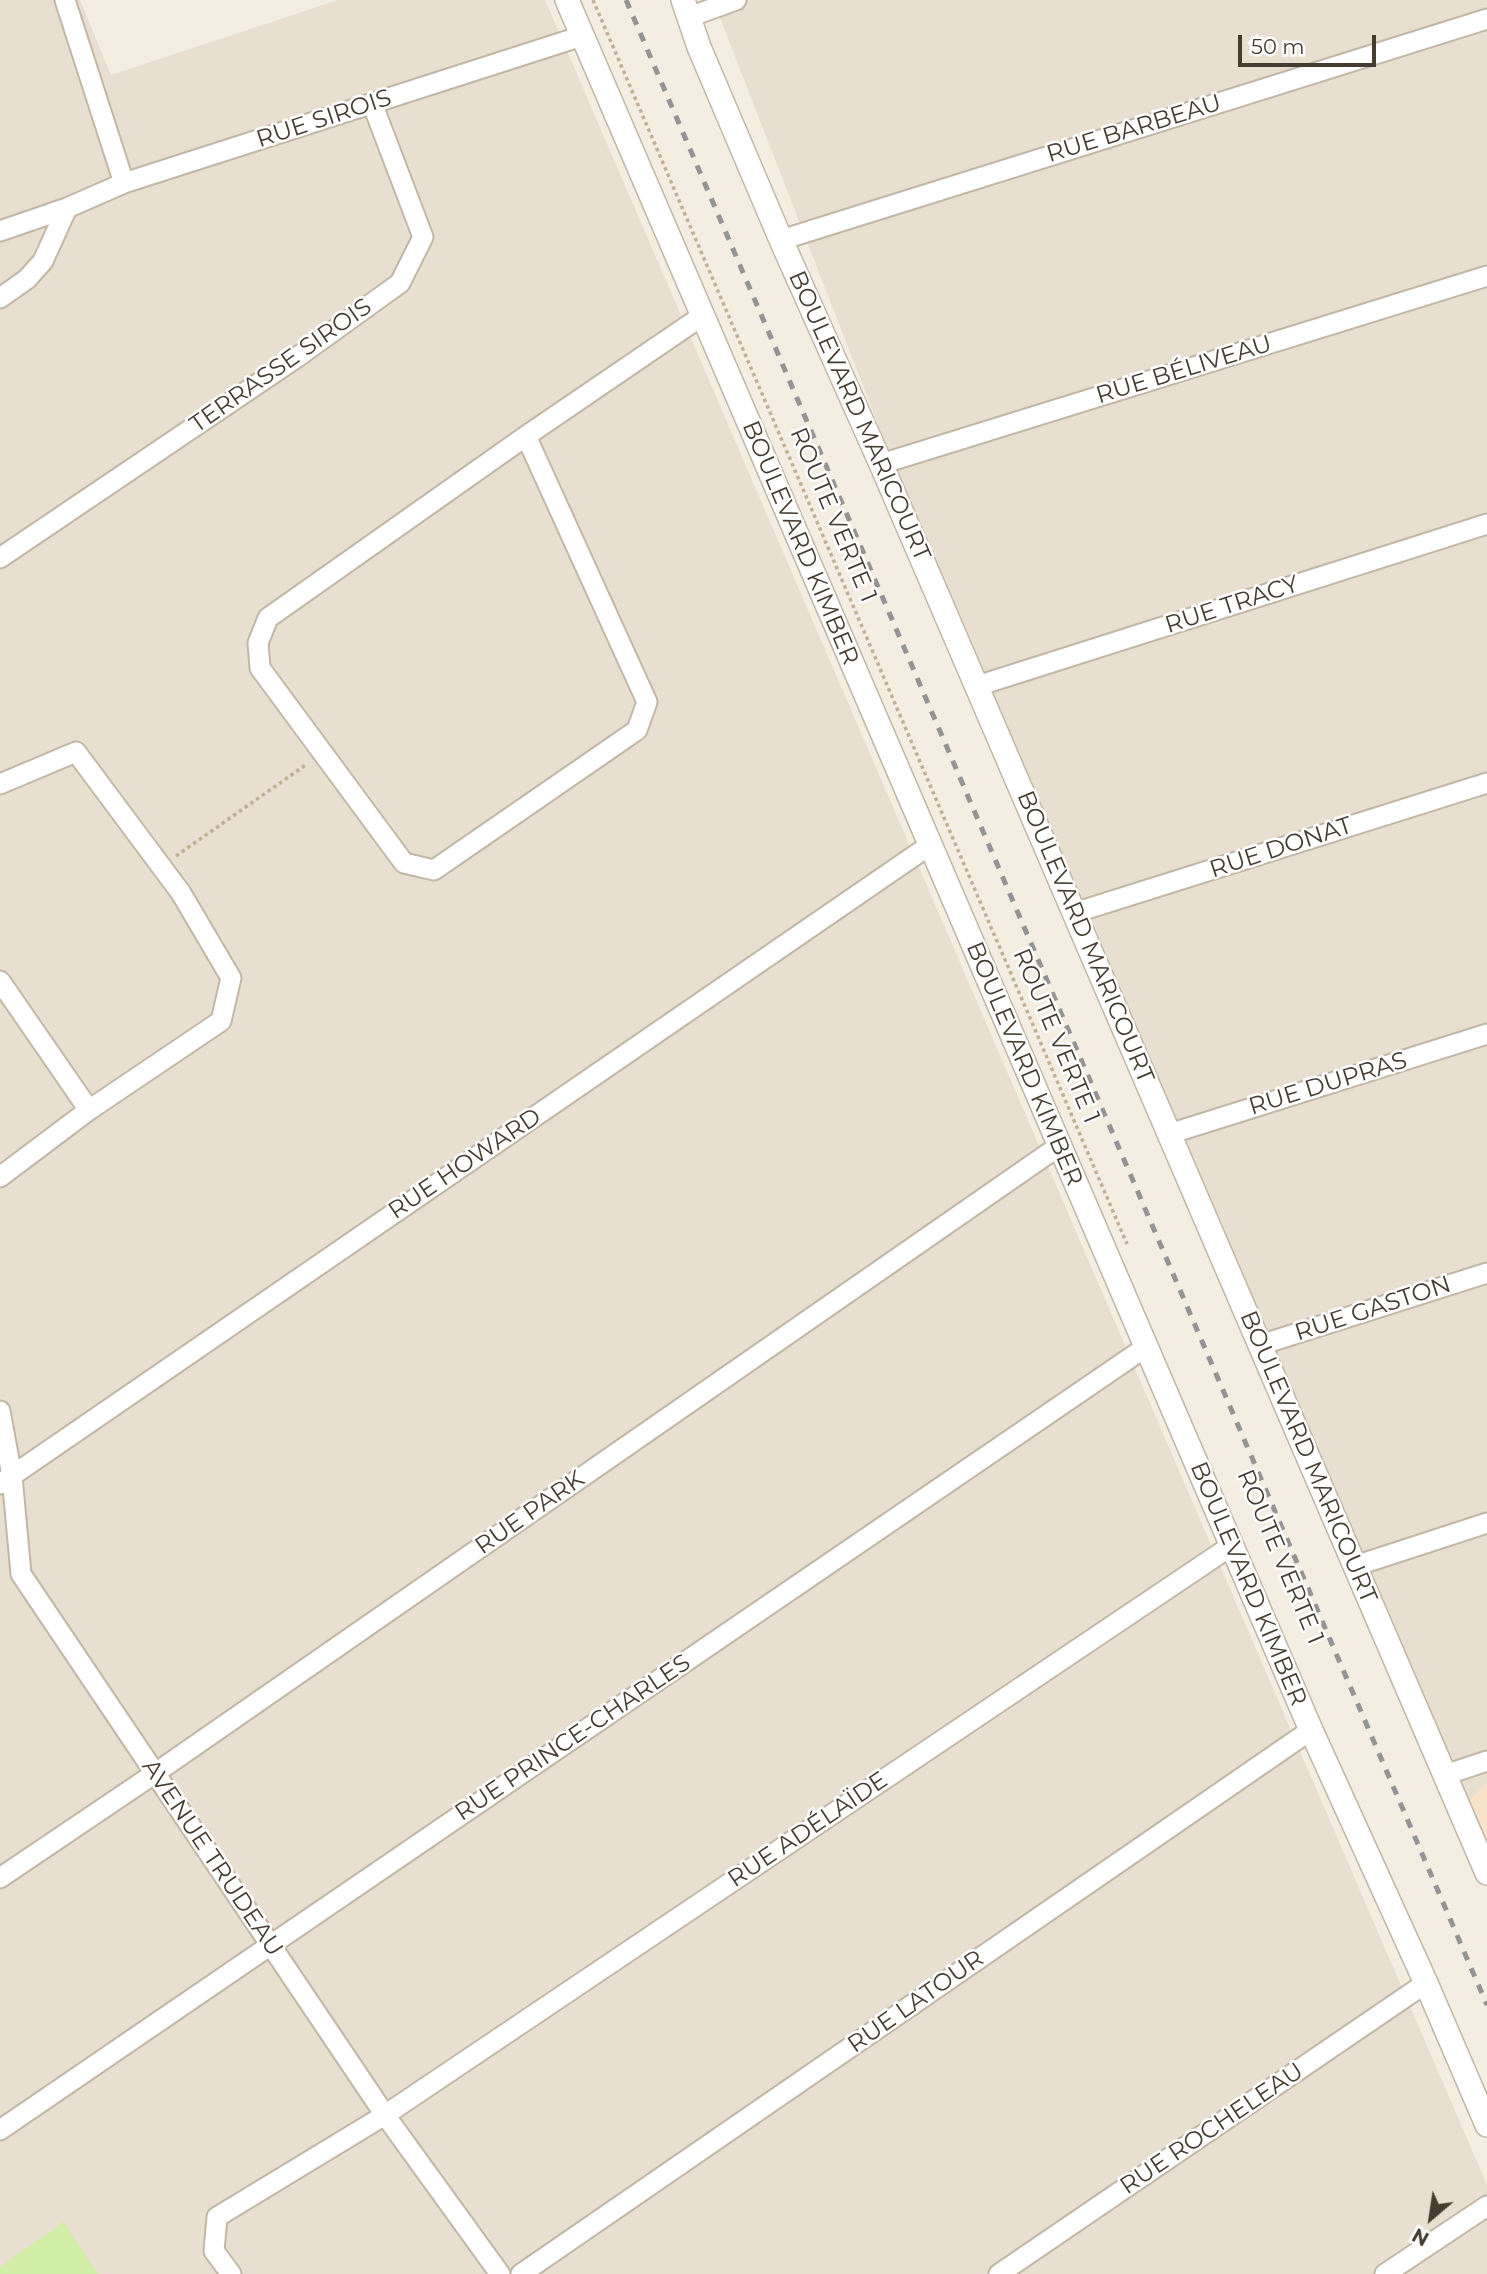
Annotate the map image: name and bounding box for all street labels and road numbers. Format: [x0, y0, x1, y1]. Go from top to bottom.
street label: RUE SIROIS [253, 84, 395, 154]
street label: RUE BARBEAU [1043, 89, 1225, 169]
street label: BOULEVARD MARICOURT [782, 266, 936, 566]
street label: TERRASSE SIROIS [185, 293, 377, 439]
street label: RUE BÉLIVEAU [1093, 330, 1275, 410]
street label: BOULEVARD KIMBER [735, 417, 865, 669]
street label: ROUTE VERTE 1 [783, 423, 883, 607]
street label: RUE TRACY [1162, 570, 1302, 640]
street label: BOULEVARD MARICOURT [1010, 787, 1160, 1087]
street label: RUE DONAT [1206, 811, 1356, 885]
street label: BOULEVARD KIMBER [959, 938, 1089, 1190]
street label: ROUTE VERTE 1 [1006, 944, 1106, 1128]
street label: RUE DUPRAS [1245, 1046, 1411, 1122]
street label: RUE HOWARD [383, 1102, 547, 1226]
street label: RUE GASTON [1291, 1270, 1455, 1348]
street label: BOULEVARD MARICOURT [1233, 1307, 1383, 1607]
street label: BOULEVARD KIMBER [1183, 1458, 1313, 1710]
street label: RUE PARK [470, 1465, 590, 1561]
street label: ROUTE VERTE 1 [1230, 1465, 1330, 1649]
street label: RUE PRINCE-CHARLES [450, 1648, 696, 1828]
street label: AVENUE TRUDEAU [135, 1754, 289, 1962]
street label: RUE ADÉLAÏDE [723, 1766, 893, 1894]
street label: RUE LATOUR [843, 1945, 989, 2059]
street label: RUE ROCHELEAU [1115, 2057, 1309, 2201]

